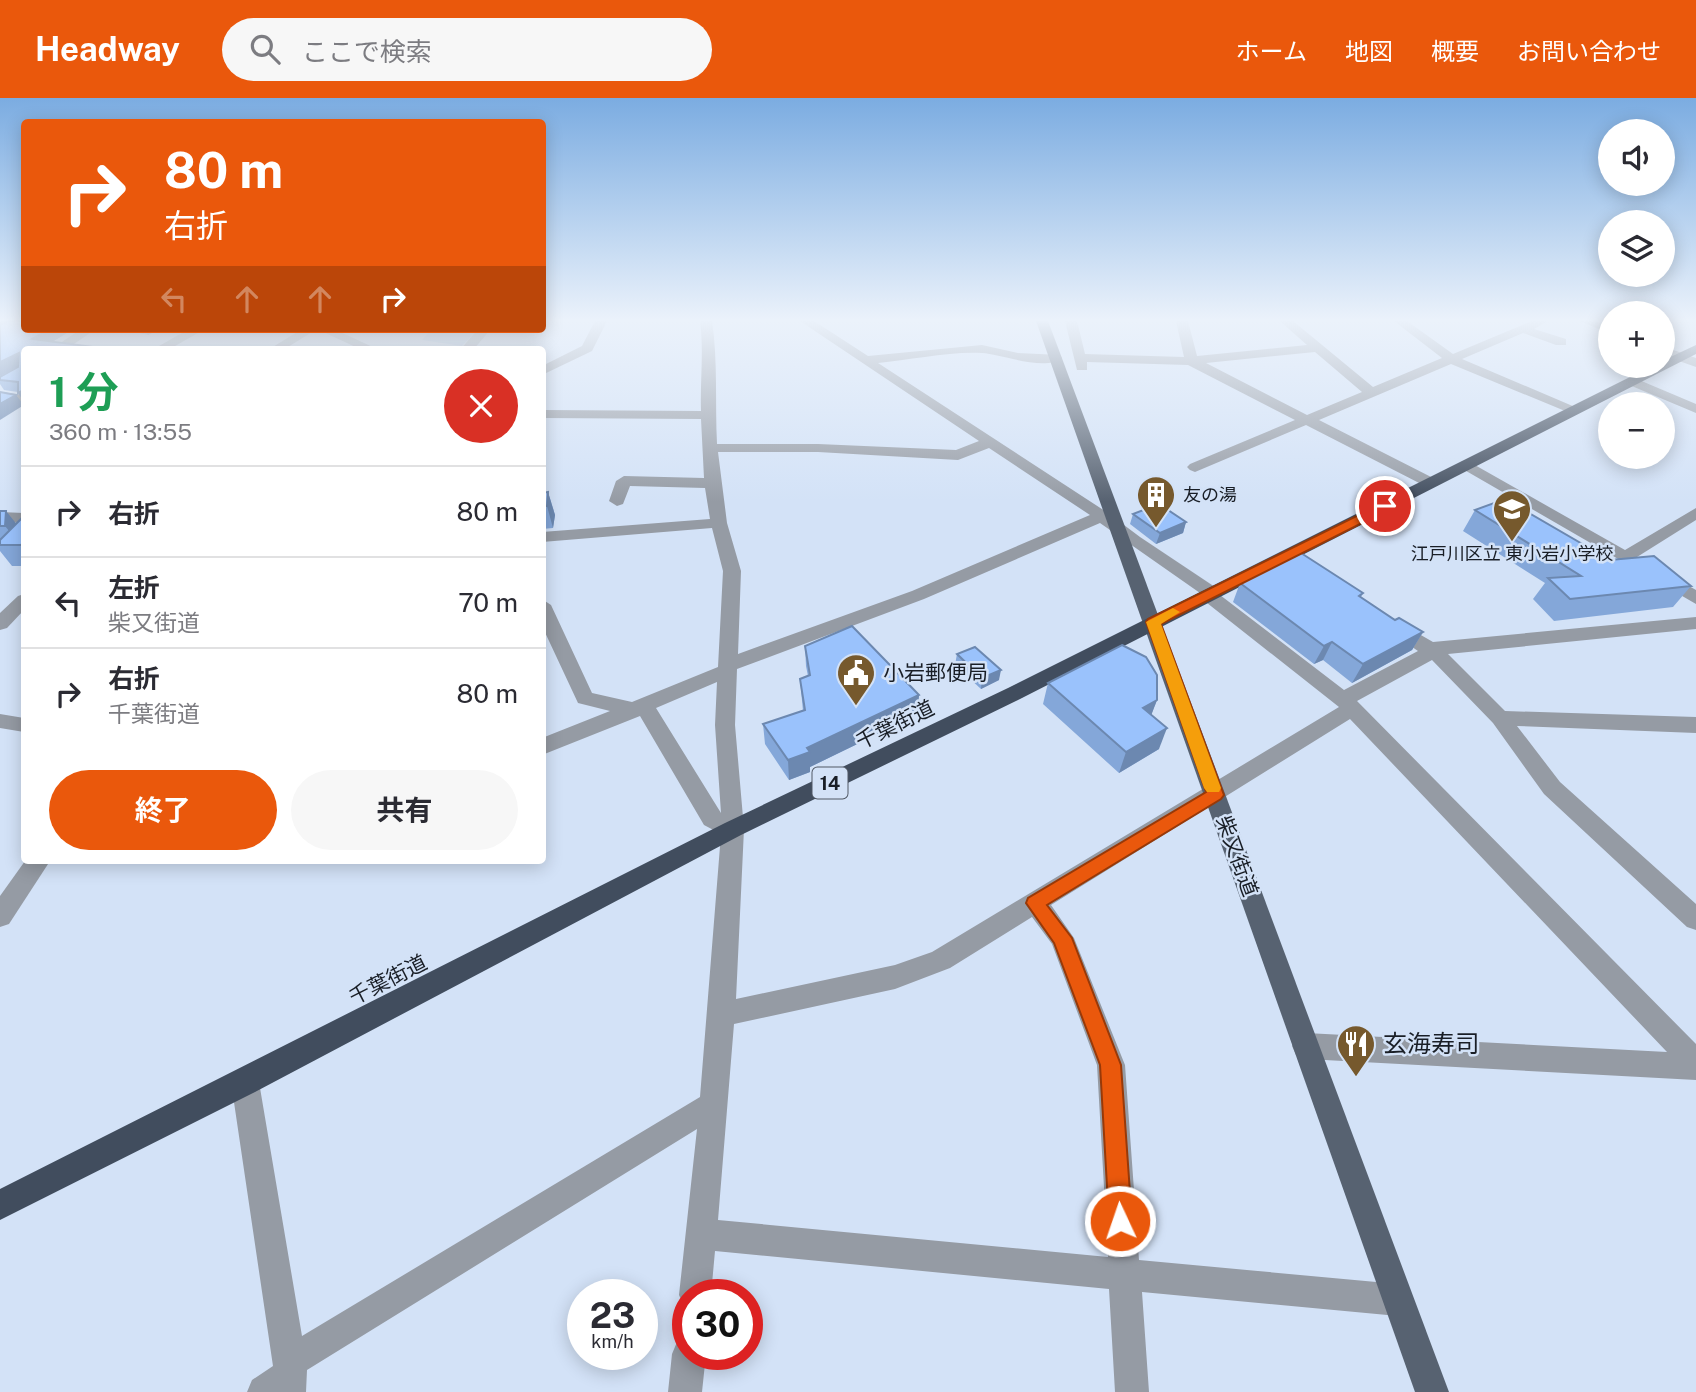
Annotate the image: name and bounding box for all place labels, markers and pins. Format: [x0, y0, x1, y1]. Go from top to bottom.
building icon: 友の湯 [1135, 474, 1177, 529]
pin [1355, 476, 1415, 536]
place label: 友の湯 [1183, 484, 1237, 505]
school or university icon: 江戸川区立 東小岩小学校 [1491, 488, 1533, 543]
place label: 江戸川区立 東小岩小学校 [1411, 543, 1613, 564]
public building icon: 小岩郵便局 [835, 652, 877, 707]
place label: 小岩郵便局 [883, 660, 988, 685]
restaurant icon: 玄海寿司 [1335, 1023, 1377, 1078]
place label: 玄海寿司 [1383, 1029, 1479, 1057]

